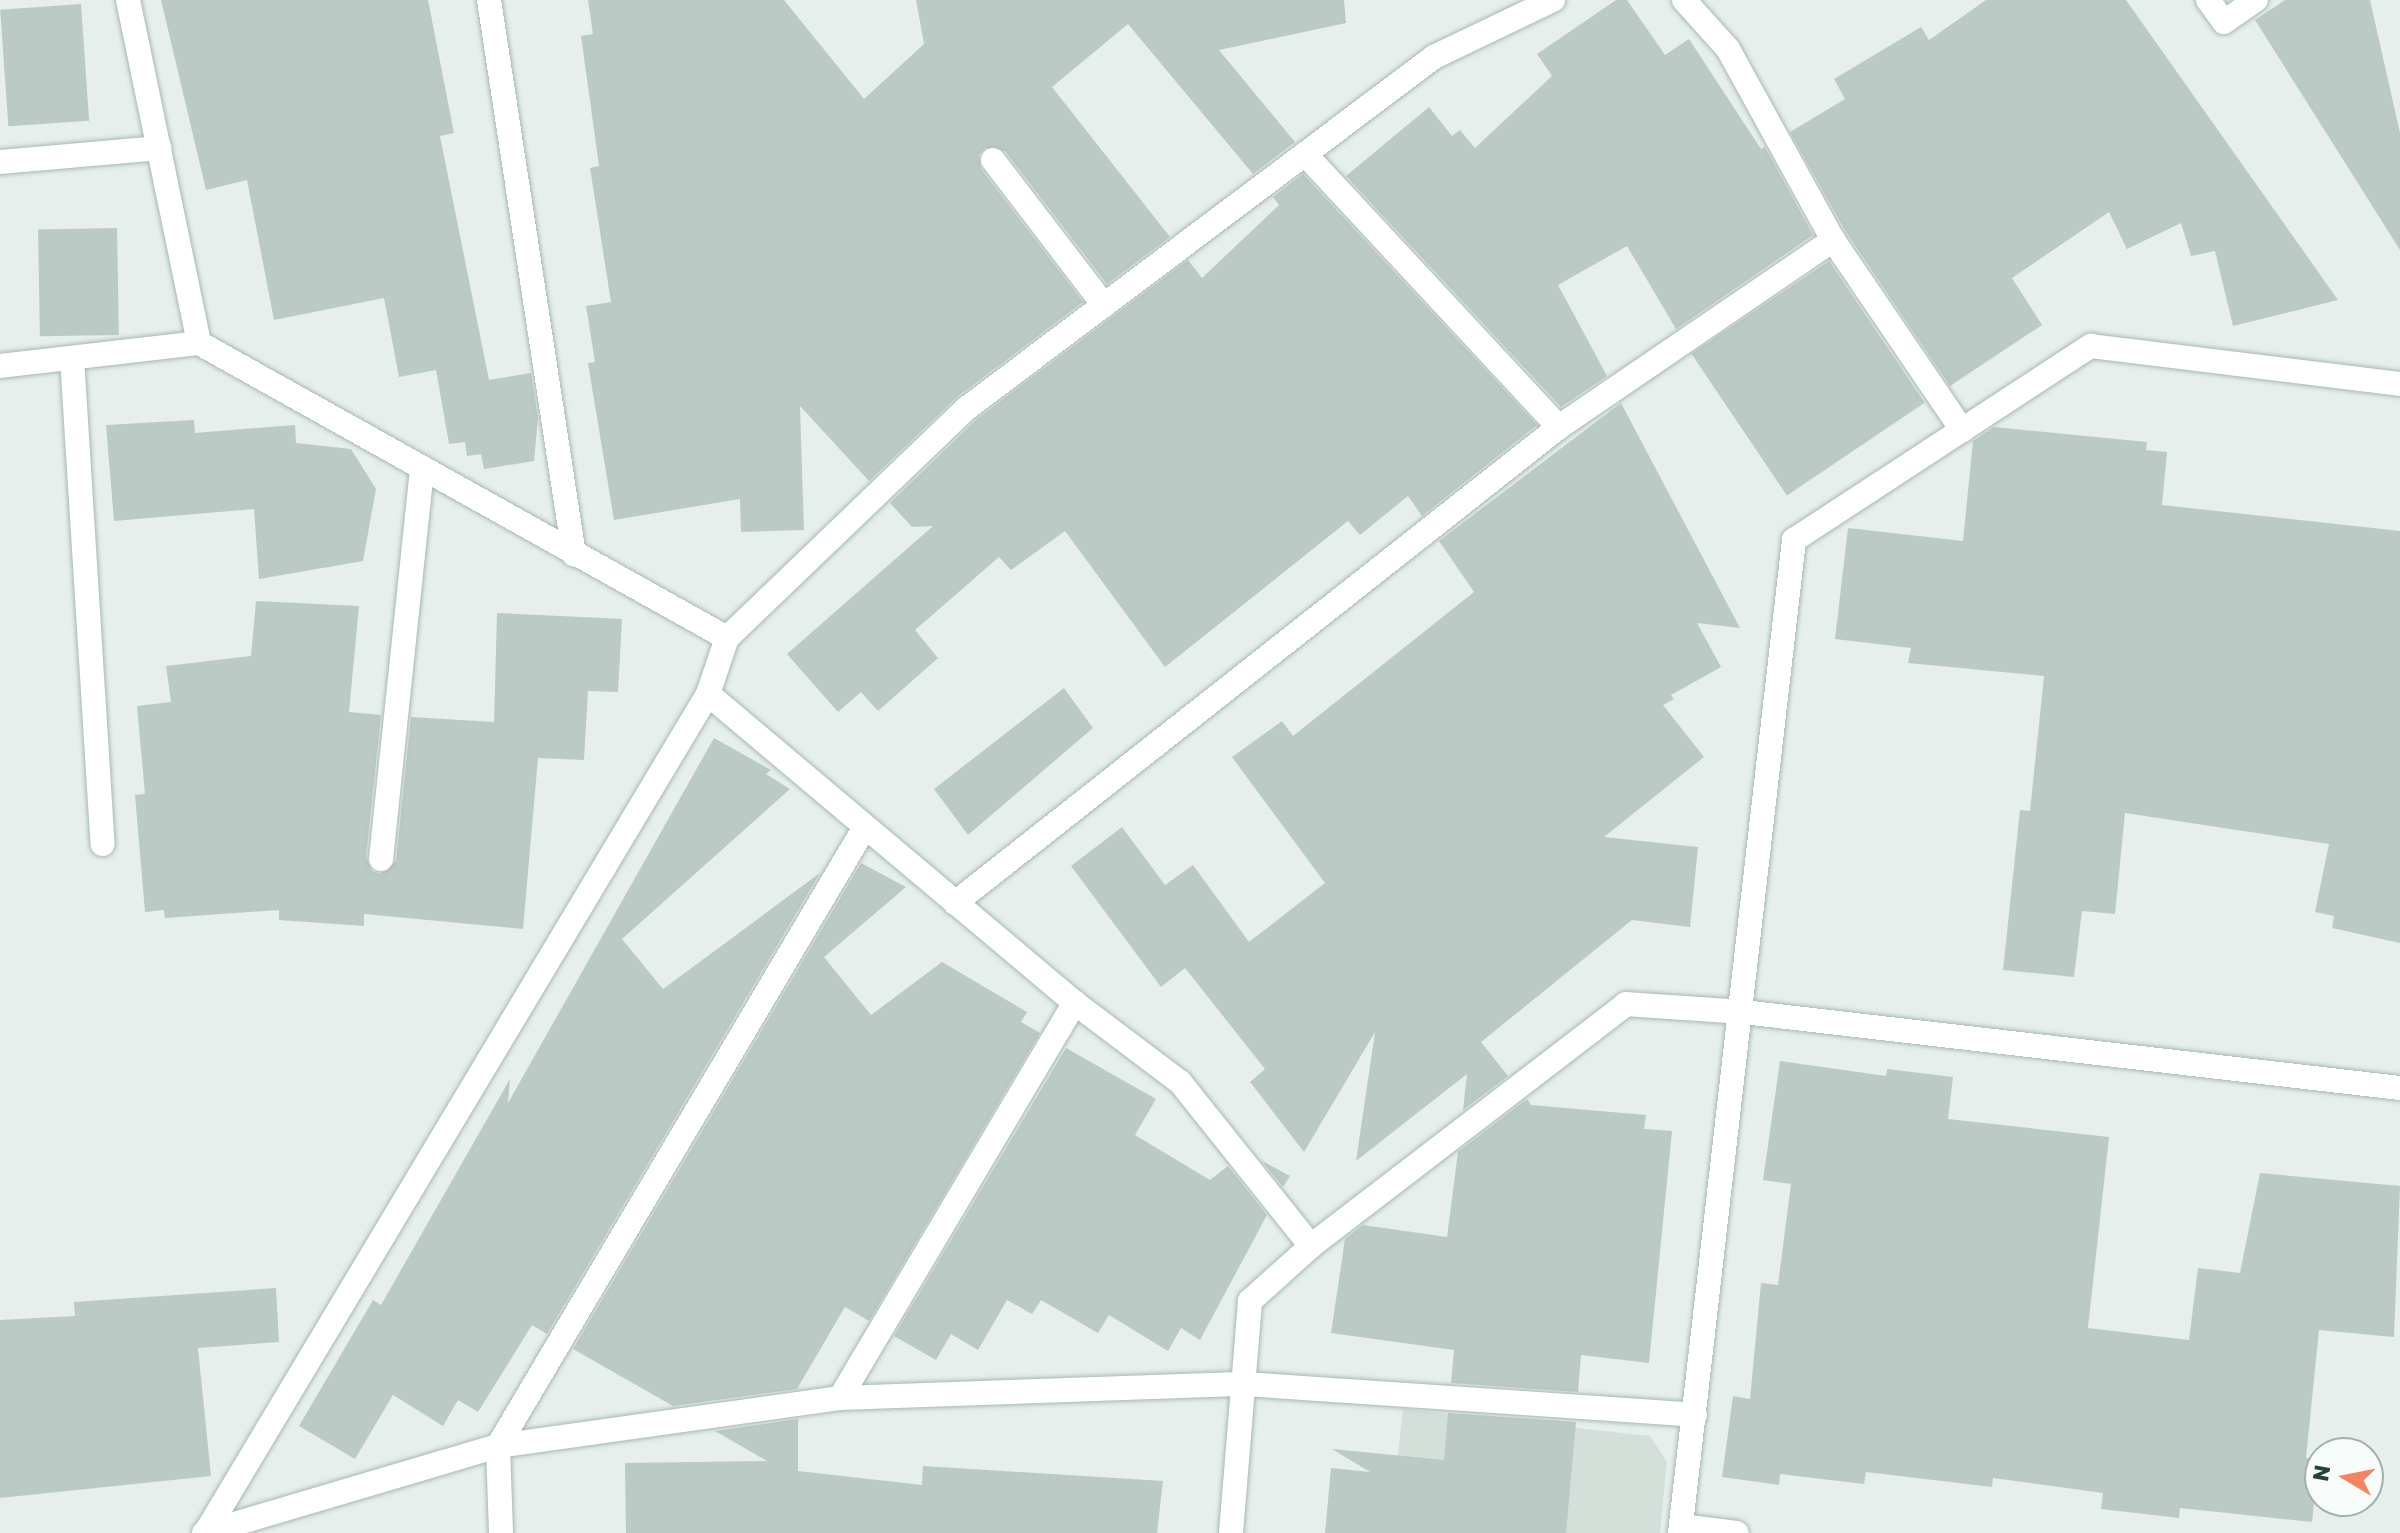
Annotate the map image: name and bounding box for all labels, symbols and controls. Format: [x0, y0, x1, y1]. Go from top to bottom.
north arrow [2304, 1437, 2384, 1517]
text: N [2307, 1463, 2337, 1483]

